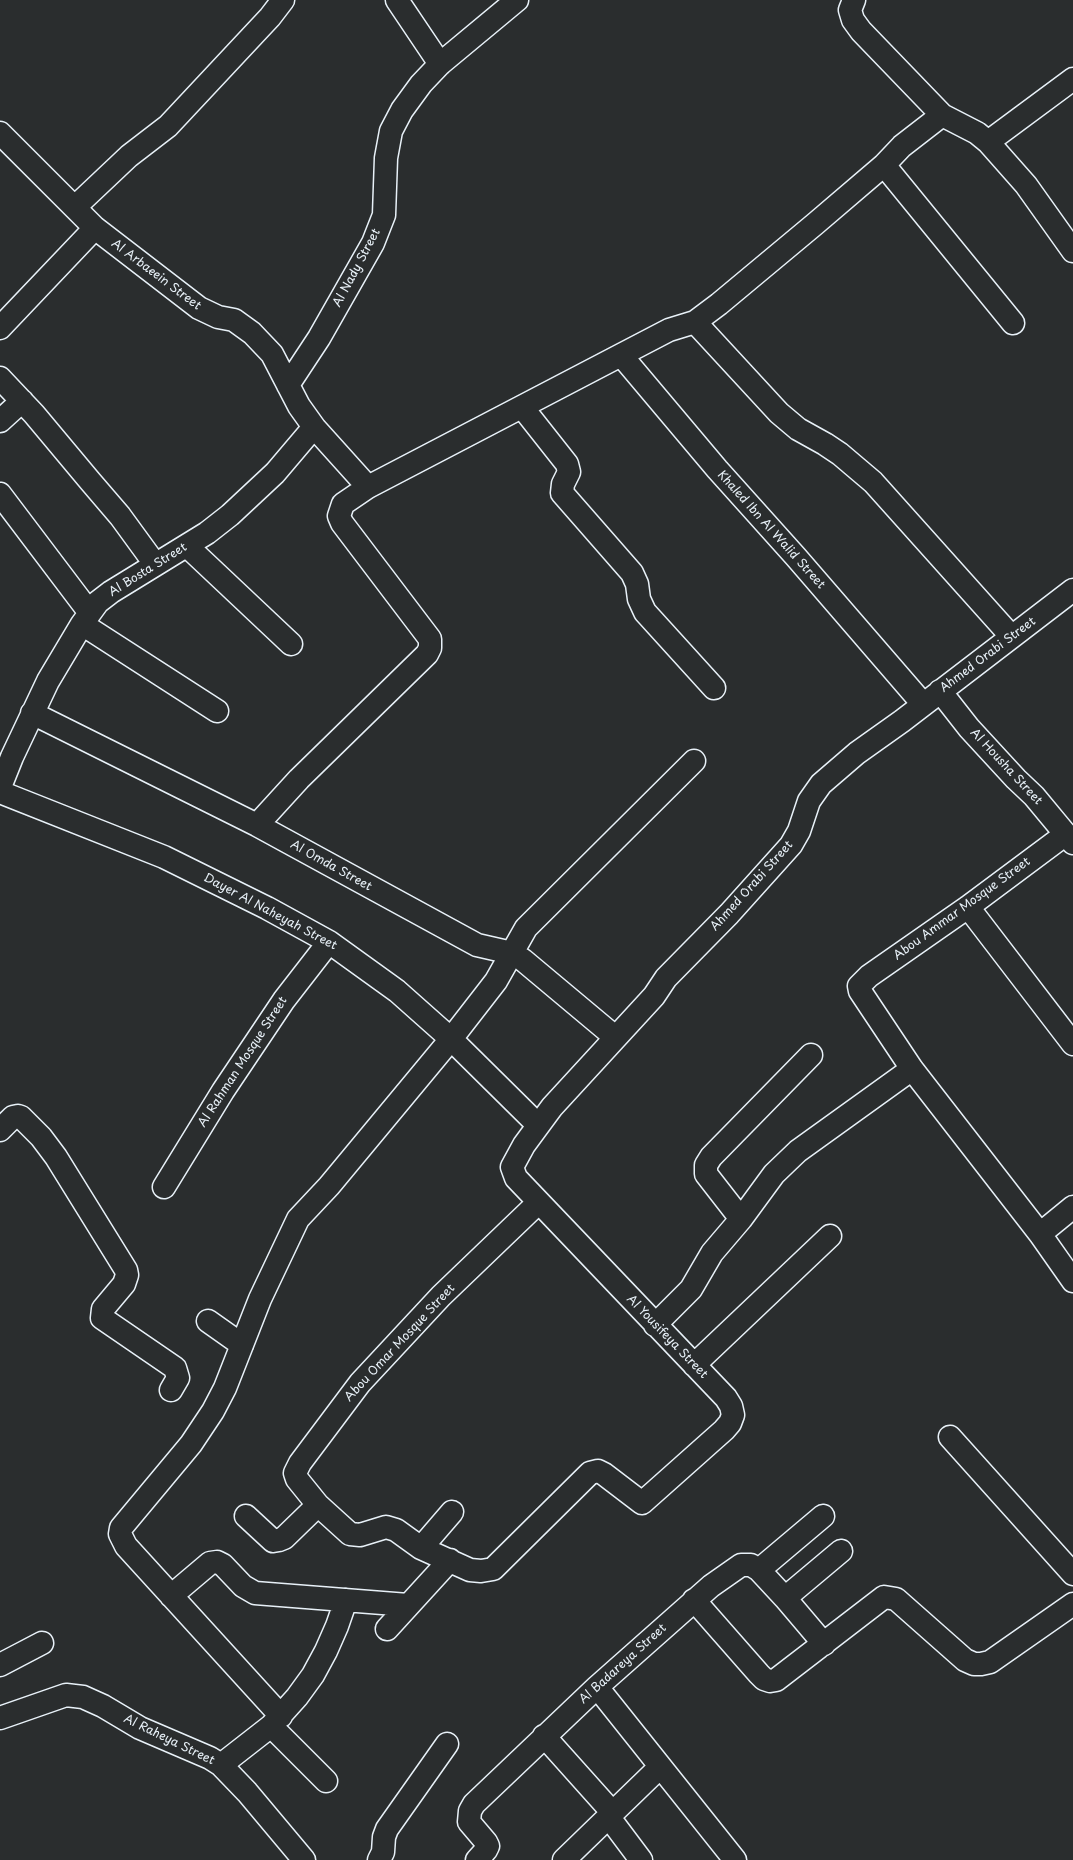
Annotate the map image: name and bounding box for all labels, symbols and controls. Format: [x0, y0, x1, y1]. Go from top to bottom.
street label: Al Nady Street [330, 226, 384, 310]
street label: Al Arbaeein Street [108, 237, 204, 313]
street label: Khaled Ibn Al Walid Street [714, 468, 828, 592]
street label: Al Bosta Street [106, 540, 190, 600]
street label: Ahmed Orabi Street [937, 614, 1039, 696]
street label: Al Housha Street [967, 726, 1045, 808]
street label: Al Omda Street [288, 838, 374, 894]
street label: Ahmed Orabi Street [708, 838, 796, 934]
street label: Abou Ammar Mosque Street [891, 855, 1033, 963]
street label: Dayer Al Naheyah Street [201, 871, 339, 953]
street label: Al Rahman Mosque Street [195, 994, 291, 1130]
street label: Abou Omar Mosque Street [342, 1281, 458, 1405]
street label: Al Yousifeya Street [623, 1292, 711, 1382]
street label: Al Badareya Street [576, 1621, 670, 1707]
street label: Al Raheya Street [121, 1712, 217, 1768]

